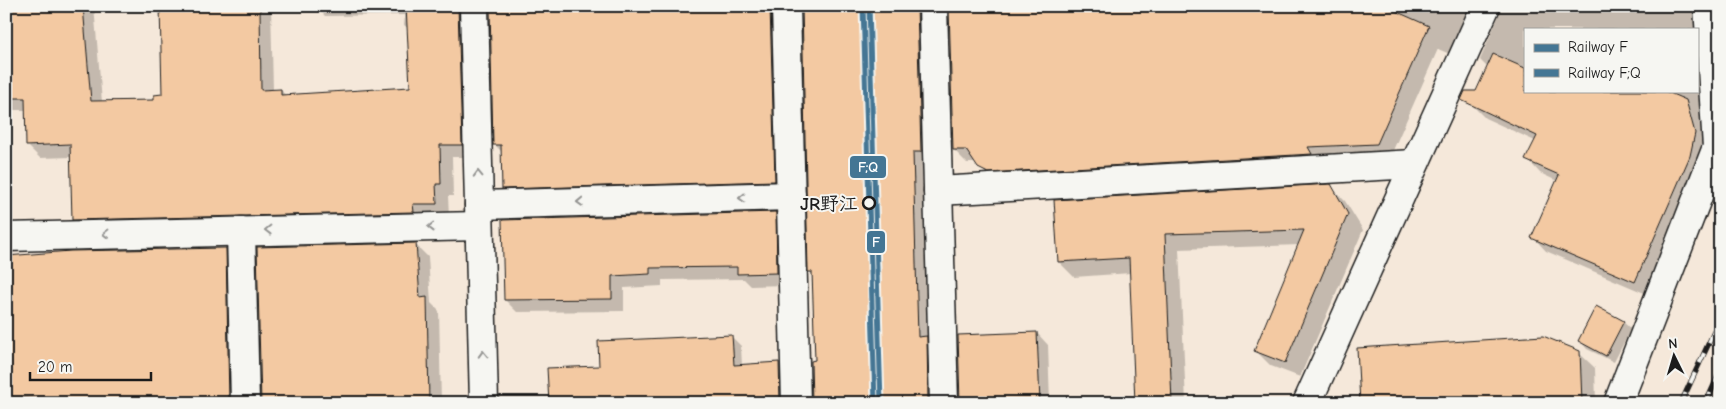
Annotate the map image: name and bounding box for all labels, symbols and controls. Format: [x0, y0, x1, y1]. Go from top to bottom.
legend [1524, 28, 1698, 92]
text: Railway F [1568, 38, 1628, 56]
text: Railway F;Q [1568, 64, 1641, 82]
line badge: F;Q [849, 155, 887, 179]
text: F;Q [858, 159, 878, 176]
one-way arrow [473, 170, 484, 178]
one-way arrow [738, 192, 746, 203]
place label: JR野江 [800, 193, 858, 215]
marker: JR野江 [862, 196, 876, 210]
one-way arrow [575, 197, 583, 208]
one-way arrow [426, 221, 434, 232]
one-way arrow [264, 225, 272, 235]
one-way arrow [101, 229, 109, 239]
line badge: F [866, 230, 886, 254]
text: F [872, 234, 881, 251]
north arrow [1648, 332, 1698, 382]
text: N [1668, 335, 1678, 352]
scale bar [30, 349, 151, 381]
one-way arrow [478, 350, 488, 358]
text: 20 m [38, 358, 72, 376]

